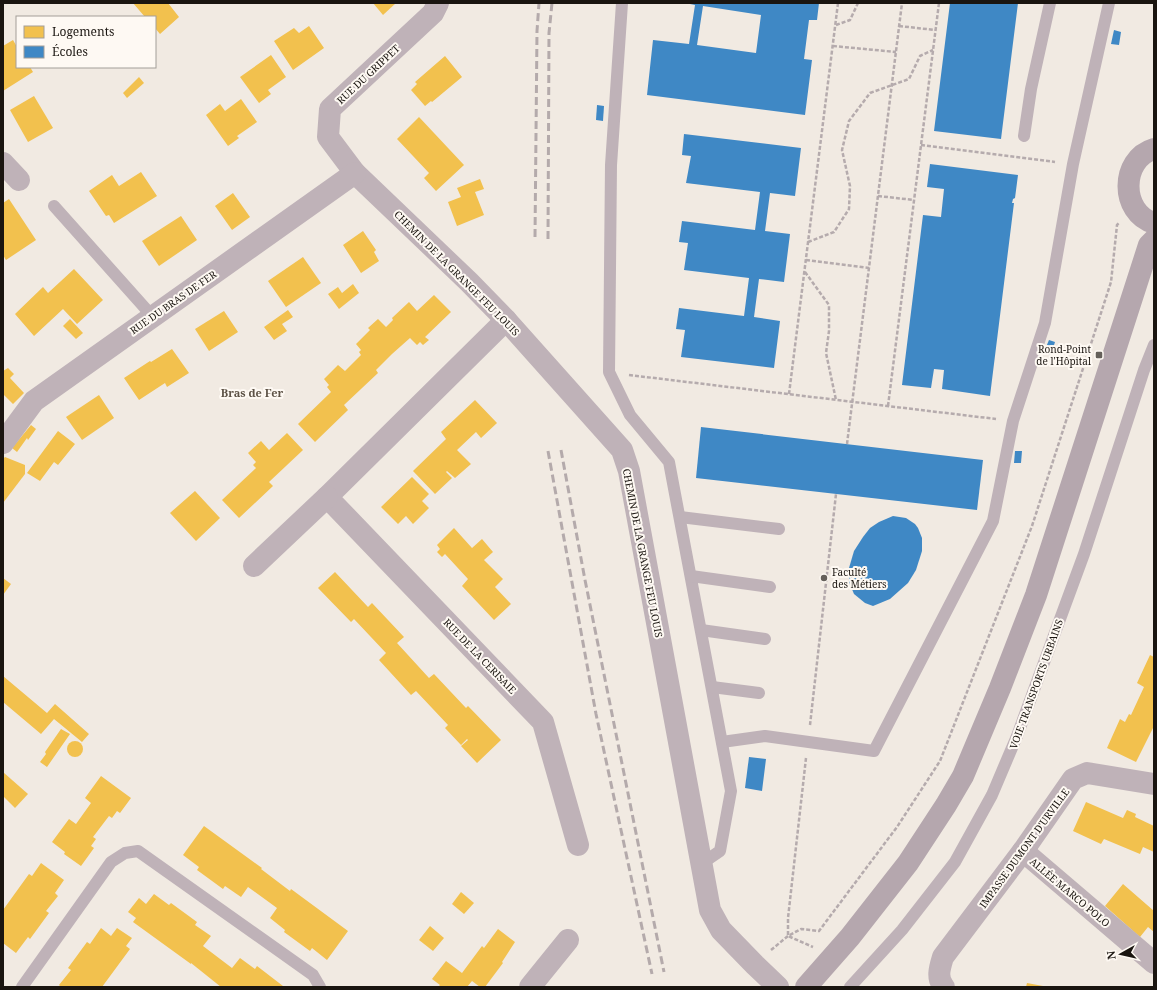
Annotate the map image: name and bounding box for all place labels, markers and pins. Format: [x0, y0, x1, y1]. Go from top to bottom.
place label: Rond-Point de l'Hôpital [1036, 342, 1091, 368]
marker: Rond-Point de l'Hôpital [1094, 350, 1104, 360]
place label: Faculté des Métiers [832, 565, 887, 591]
marker: Faculté des Métiers [819, 573, 829, 583]

